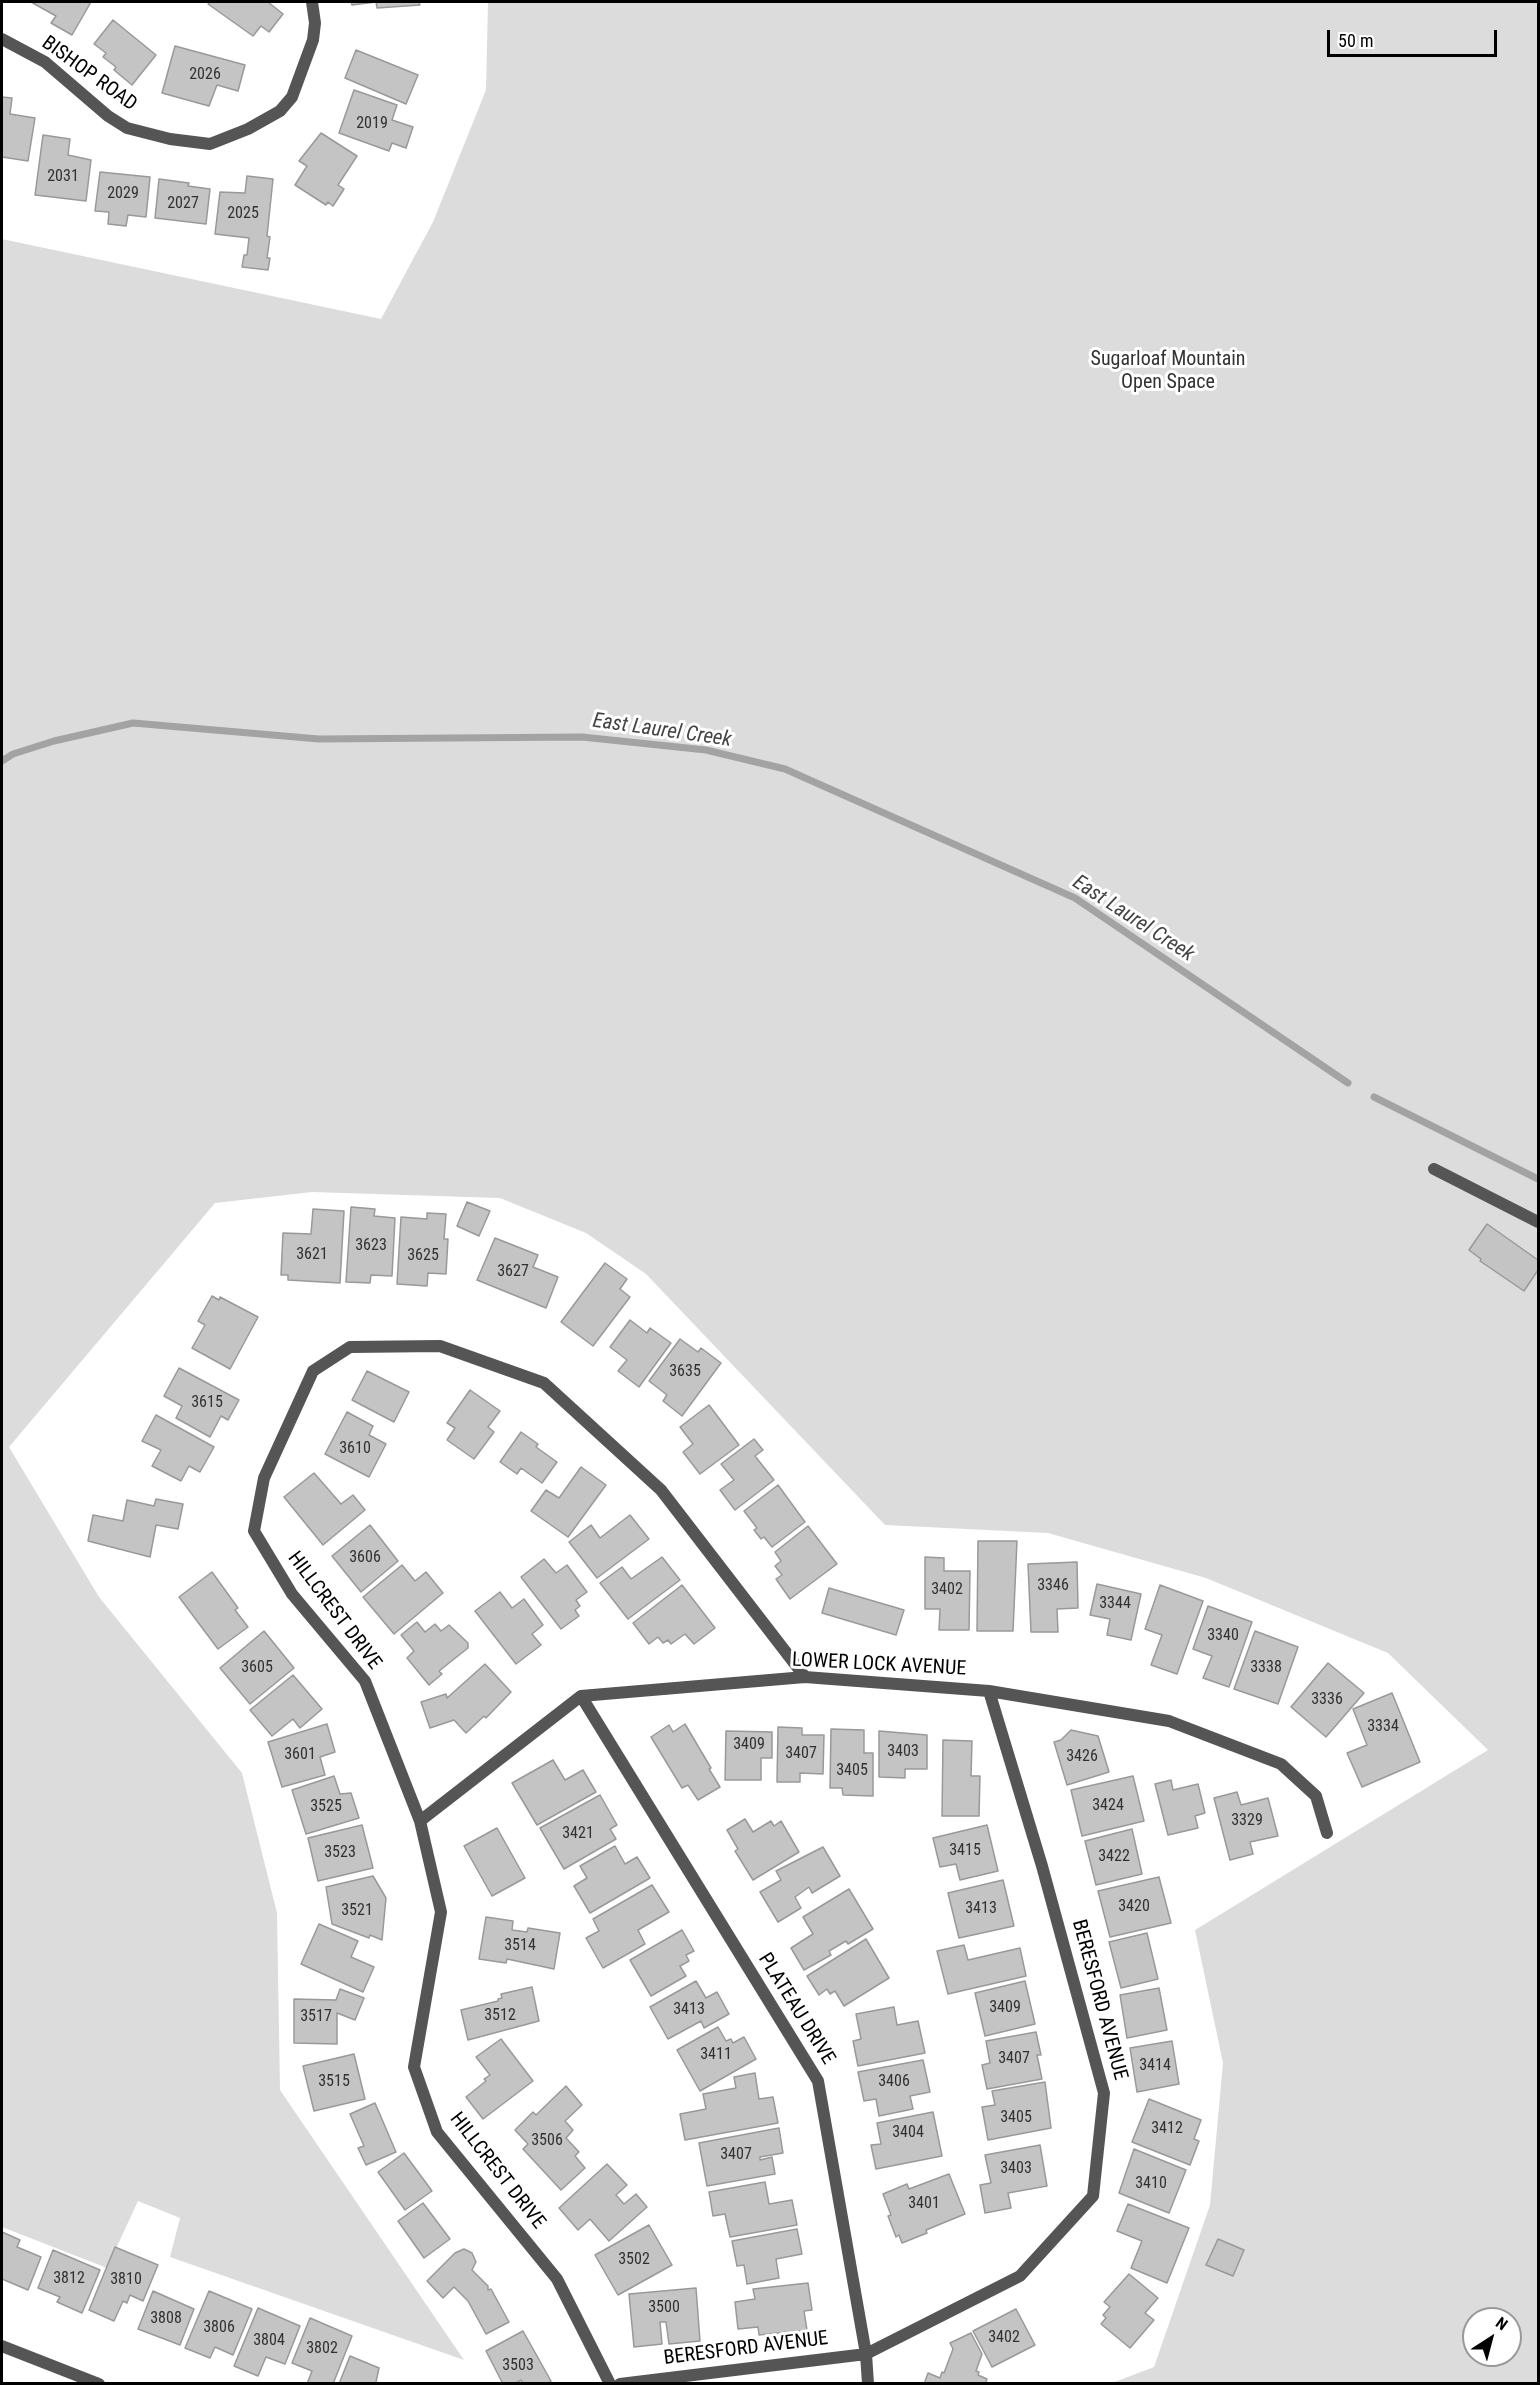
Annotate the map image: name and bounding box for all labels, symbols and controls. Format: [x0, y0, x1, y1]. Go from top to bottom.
scale bar [1330, 18, 1500, 56]
text: 50 m [1338, 30, 1373, 51]
street label: BISHOP ROAD [37, 31, 141, 117]
house number: 2026 [189, 65, 221, 85]
house number: 2019 [356, 114, 388, 134]
house number: 2031 [47, 167, 79, 187]
house number: 2029 [107, 184, 139, 204]
house number: 2027 [167, 194, 199, 214]
house number: 2025 [227, 204, 259, 224]
park label: Sugarloaf Mountain Open Space [1091, 348, 1245, 395]
water label: East Laurel Creek [591, 709, 733, 753]
water label: East Laurel Creek [1067, 870, 1199, 968]
house number: 3623 [355, 1236, 387, 1256]
house number: 3621 [296, 1245, 328, 1265]
house number: 3625 [407, 1246, 439, 1266]
house number: 3627 [497, 1262, 529, 1282]
house number: 3635 [669, 1362, 701, 1382]
house number: 3615 [191, 1393, 223, 1413]
house number: 3610 [339, 1439, 371, 1459]
street label: HILLCREST DRIVE [282, 1547, 386, 1675]
house number: 3606 [349, 1548, 381, 1568]
house number: 3346 [1037, 1576, 1069, 1596]
house number: 3402 [931, 1580, 963, 1600]
house number: 3344 [1099, 1594, 1131, 1614]
house number: 3340 [1207, 1626, 1239, 1646]
street label: LOWER LOCK AVENUE [791, 1648, 967, 1682]
house number: 3605 [241, 1658, 273, 1678]
house number: 3338 [1250, 1658, 1282, 1678]
house number: 3336 [1311, 1690, 1343, 1710]
house number: 3334 [1367, 1717, 1399, 1737]
house number: 3409 [733, 1735, 765, 1755]
house number: 3403 [887, 1742, 919, 1762]
house number: 3407 [785, 1744, 817, 1764]
house number: 3601 [284, 1745, 316, 1765]
house number: 3426 [1066, 1747, 1098, 1767]
house number: 3405 [836, 1761, 868, 1781]
house number: 3424 [1092, 1796, 1124, 1816]
house number: 3525 [310, 1797, 342, 1817]
house number: 3329 [1231, 1811, 1263, 1831]
house number: 3421 [562, 1824, 594, 1844]
house number: 3415 [949, 1841, 981, 1861]
house number: 3523 [324, 1843, 356, 1863]
house number: 3422 [1098, 1847, 1130, 1867]
house number: 3420 [1118, 1897, 1150, 1917]
house number: 3413 [965, 1899, 997, 1919]
house number: 3521 [341, 1901, 373, 1921]
street label: BERESFORD AVENUE [1066, 1917, 1132, 2083]
house number: 3514 [504, 1936, 536, 1956]
street label: PLATEAU DRIVE [752, 1949, 840, 2069]
house number: 3409 [989, 1998, 1021, 2018]
house number: 3413 [673, 2000, 705, 2020]
house number: 3512 [484, 2006, 516, 2026]
house number: 3517 [300, 2007, 332, 2027]
house number: 3411 [700, 2045, 732, 2065]
house number: 3407 [998, 2049, 1030, 2069]
house number: 3414 [1139, 2056, 1171, 2076]
house number: 3515 [318, 2072, 350, 2092]
house number: 3406 [878, 2072, 910, 2092]
street label: HILLCREST DRIVE [444, 2108, 550, 2234]
house number: 3405 [1000, 2108, 1032, 2128]
house number: 3412 [1151, 2119, 1183, 2139]
house number: 3404 [892, 2123, 924, 2143]
house number: 3506 [531, 2131, 563, 2151]
house number: 3407 [720, 2145, 752, 2165]
house number: 3403 [1000, 2159, 1032, 2179]
house number: 3410 [1135, 2174, 1167, 2194]
house number: 3401 [908, 2194, 940, 2214]
house number: 3502 [618, 2250, 650, 2270]
house number: 3812 [53, 2269, 85, 2289]
house number: 3810 [110, 2270, 142, 2290]
house number: 3500 [648, 2298, 680, 2318]
north arrow [1462, 2307, 1522, 2367]
house number: 3808 [150, 2309, 182, 2329]
text: N [1492, 2313, 1511, 2334]
house number: 3806 [203, 2318, 235, 2338]
street label: BERESFORD AVENUE [662, 2327, 830, 2371]
house number: 3402 [988, 2328, 1020, 2348]
house number: 3804 [253, 2331, 285, 2351]
house number: 3802 [306, 2339, 338, 2359]
house number: 3503 [502, 2356, 534, 2376]

